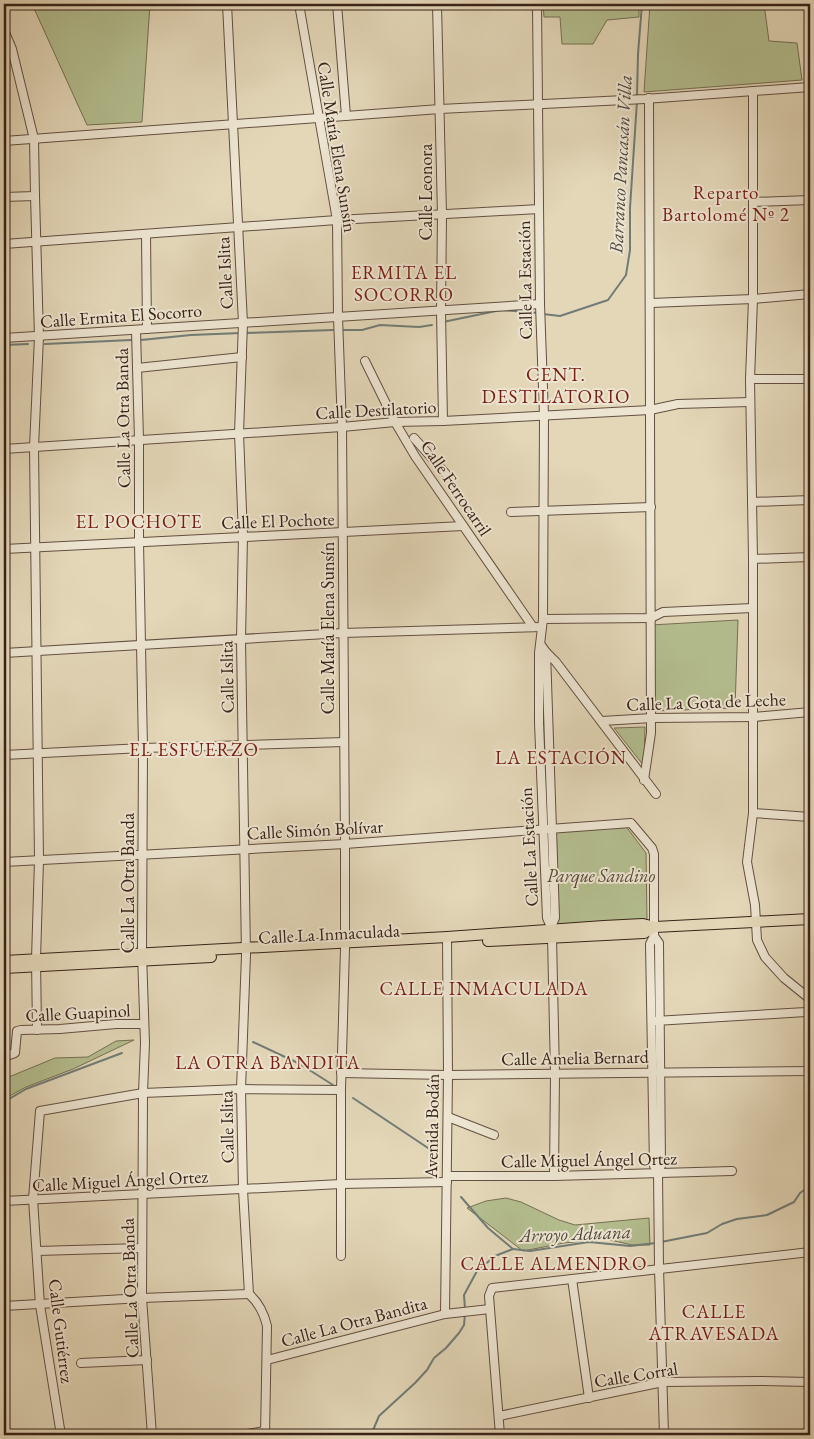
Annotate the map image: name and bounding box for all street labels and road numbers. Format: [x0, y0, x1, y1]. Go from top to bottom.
street label: Calle María Elena Sunsín [313, 60, 362, 234]
street label: Calle Leonora [414, 143, 437, 241]
street label: Calle La Estación [512, 220, 537, 340]
street label: Calle Islita [211, 235, 238, 310]
street label: Calle Ermita El Socorro [39, 298, 203, 333]
street label: Calle La Otra Banda [110, 347, 135, 488]
street label: Calle Destilatorio [315, 395, 437, 424]
street label: Calle Ferrocarril [416, 435, 497, 540]
street label: Calle El Pochote [221, 507, 335, 534]
street label: Calle María Elena Sunsín [316, 541, 339, 714]
street label: Calle Islita [214, 640, 239, 714]
street label: Calle La Gota de Leche [626, 687, 786, 716]
street label: Calle La Estación [514, 786, 543, 907]
street label: Calle La Otra Banda [116, 812, 139, 953]
street label: Calle Simón Bolívar [246, 814, 384, 845]
street label: Calle La Inmaculada [258, 918, 401, 949]
street label: Calle Guapinol [25, 998, 131, 1027]
street label: Calle Amelia Bernard [501, 1045, 650, 1070]
street label: Avenida Bodán [419, 1073, 444, 1180]
street label: Calle Islita [214, 1090, 239, 1164]
street label: Calle Miguel Ángel Ortez [501, 1146, 677, 1173]
street label: Calle Miguel Ángel Ortez [31, 1164, 209, 1197]
street label: Calle La Otra Banda [116, 1217, 143, 1359]
street label: Calle Gutiérrez [44, 1278, 79, 1385]
street label: Calle La Otra Bandita [278, 1291, 430, 1352]
street label: Calle Corral [592, 1357, 679, 1392]

